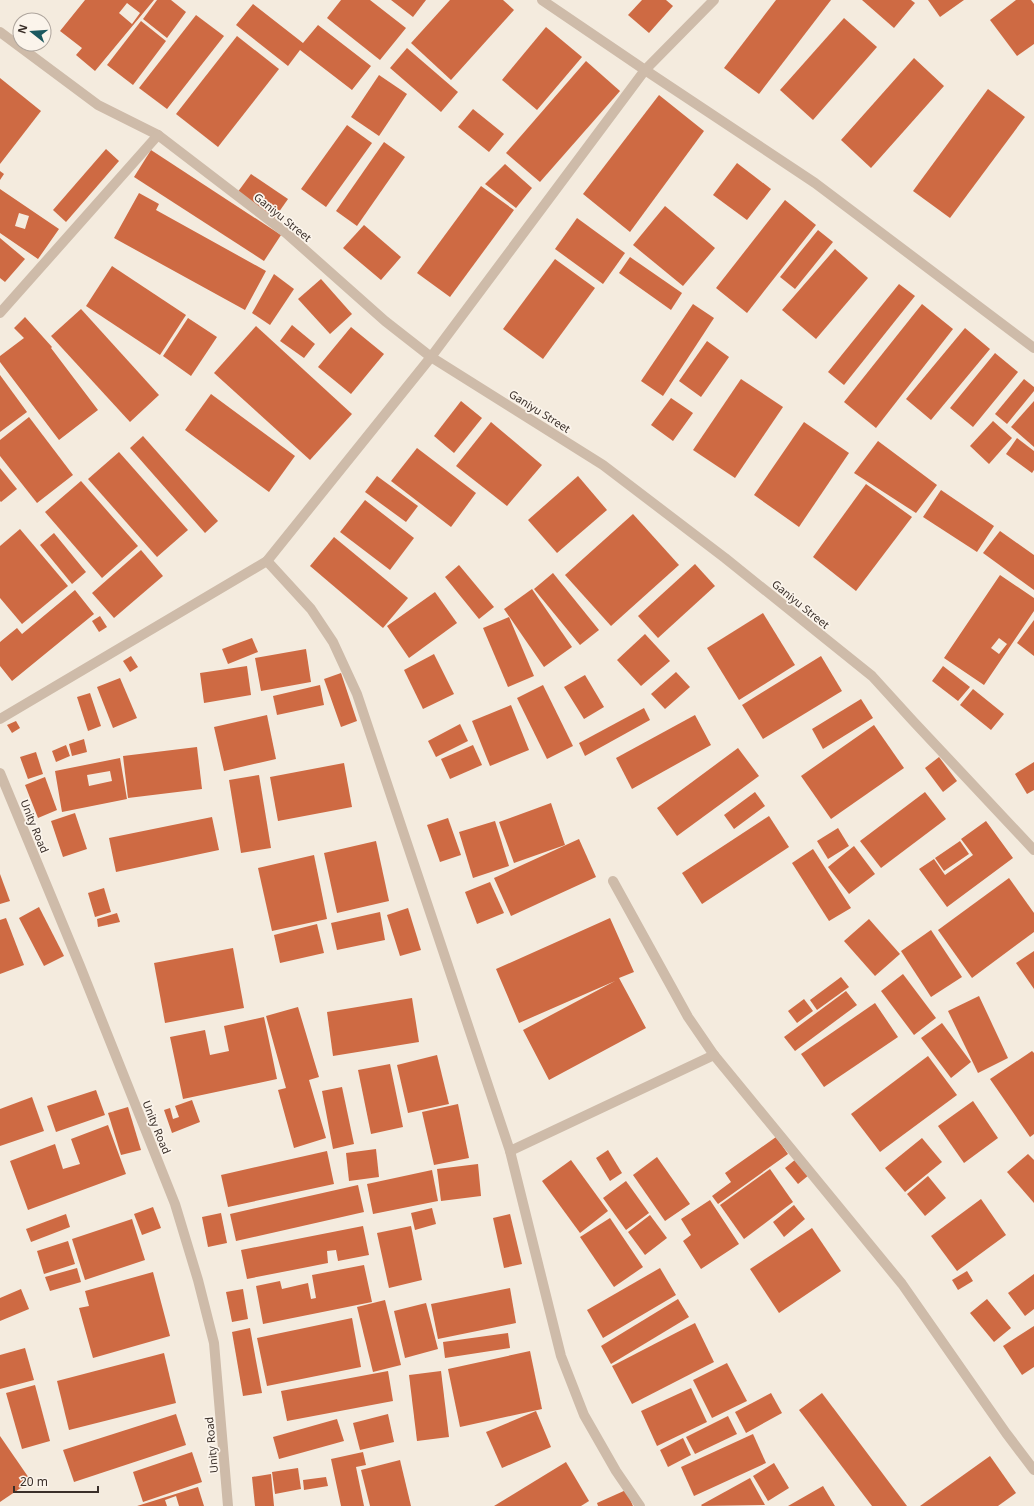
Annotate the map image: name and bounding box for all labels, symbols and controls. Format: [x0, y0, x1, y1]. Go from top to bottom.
north arrow [12, 12, 52, 52]
text: N [13, 22, 30, 35]
street label: Ganiyu Street [251, 189, 315, 245]
street label: Ganiyu Street [506, 386, 574, 436]
street label: Ganiyu Street [769, 576, 833, 632]
street label: Unity Road [17, 797, 53, 855]
street label: Unity Road [139, 1098, 175, 1156]
street label: Unity Road [201, 1416, 221, 1474]
scale bar [14, 1468, 98, 1494]
text: 20 m [20, 1473, 48, 1490]

